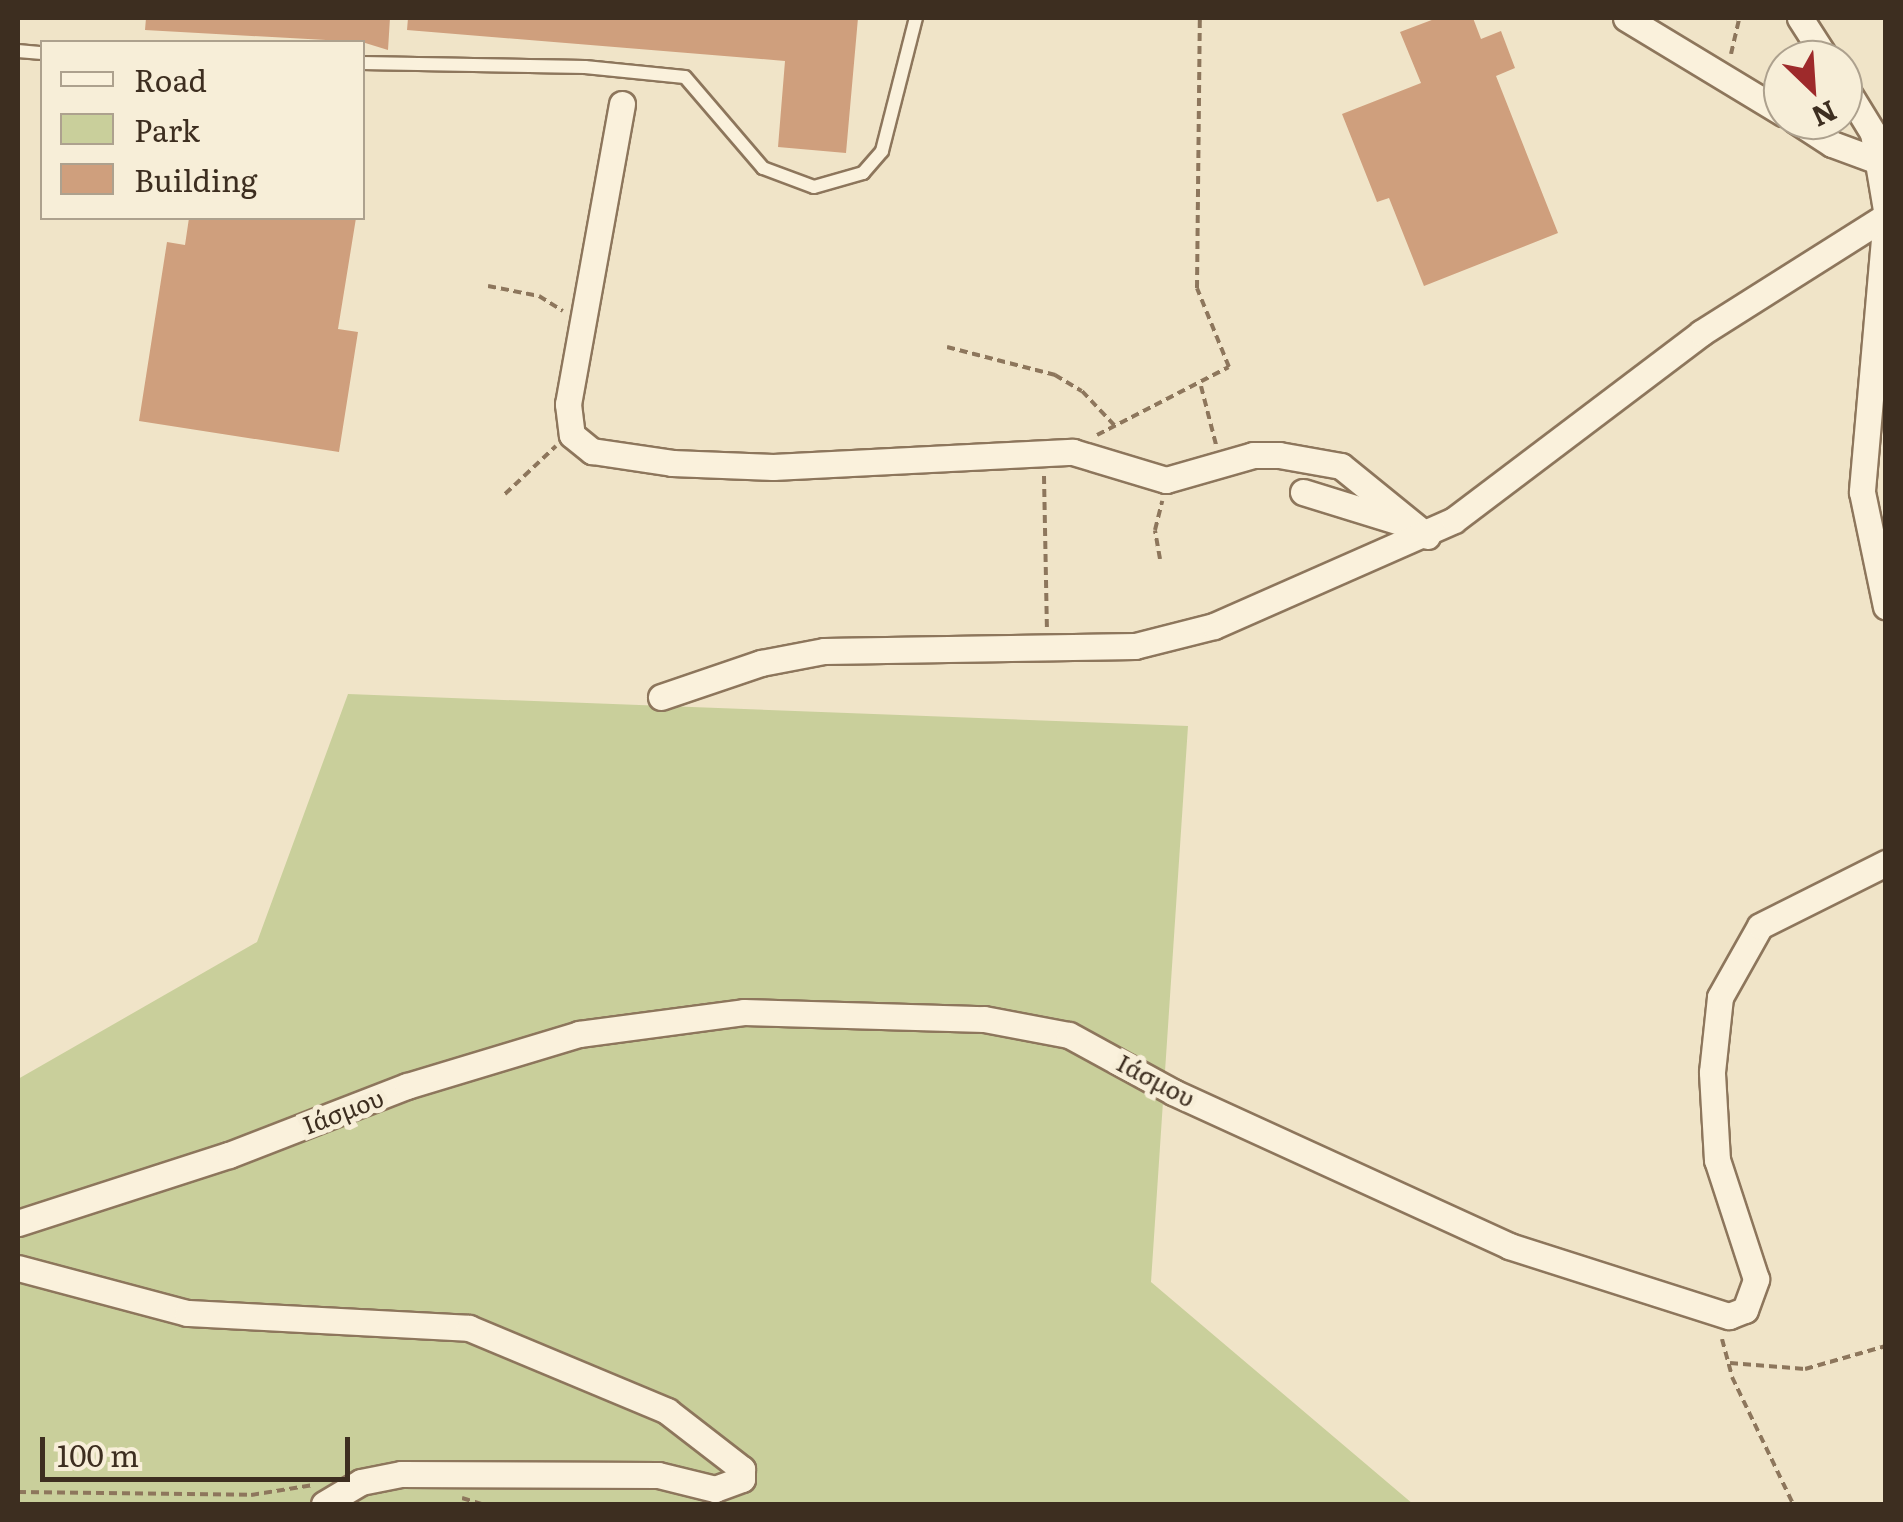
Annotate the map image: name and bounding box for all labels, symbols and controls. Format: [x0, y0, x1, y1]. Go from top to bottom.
legend [40, 40, 365, 220]
north arrow [1763, 40, 1863, 140]
text: Road [134, 57, 207, 101]
text: N [1805, 91, 1844, 139]
text: Park [134, 107, 200, 151]
text: Building [134, 157, 258, 201]
street label: Ιάσμου [1112, 1047, 1200, 1113]
street label: Ιάσμου [298, 1082, 388, 1140]
scale bar [45, 1417, 355, 1479]
text: 100 m [57, 1432, 139, 1476]

